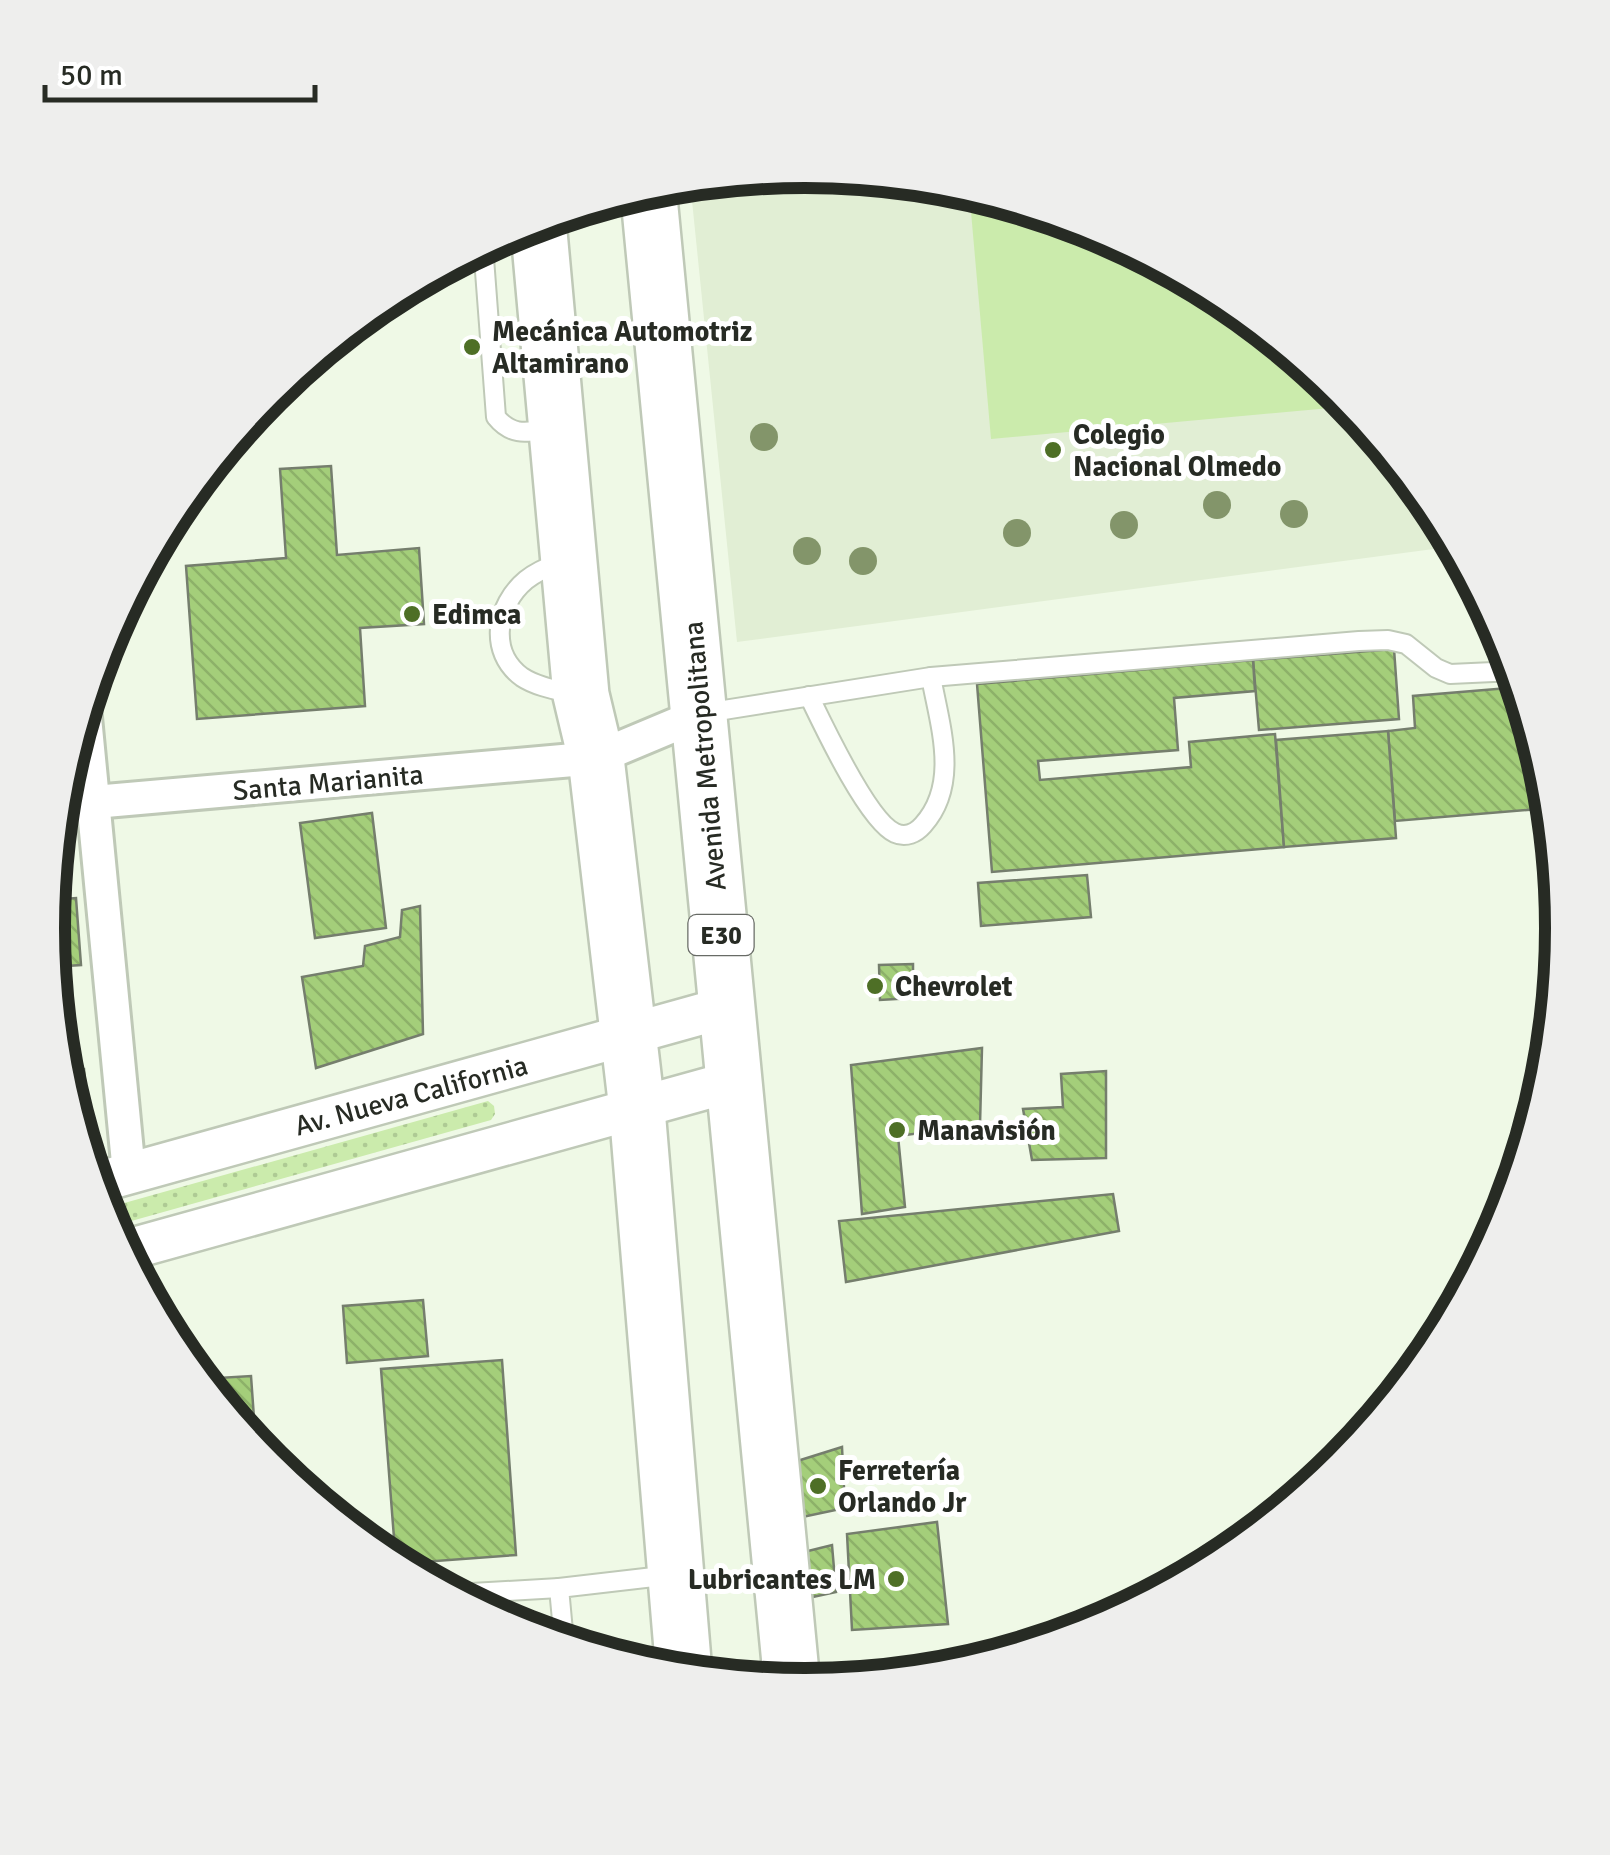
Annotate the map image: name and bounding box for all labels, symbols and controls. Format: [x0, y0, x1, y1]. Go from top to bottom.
scale bar [45, 40, 315, 102]
text: 50 m [60, 57, 123, 94]
place label: Mecánica Automotriz Altamirano [492, 315, 752, 381]
marker: Mecánica Automotriz Altamirano [461, 336, 483, 358]
place label: Colegio Nacional Olmedo [1073, 418, 1282, 484]
marker: Colegio Nacional Olmedo [1042, 439, 1064, 461]
place label: Edimca [432, 598, 521, 632]
marker: Edimca [401, 603, 423, 625]
street label: Avenida Metropolitana [676, 620, 734, 892]
street label: Santa Marianita [231, 758, 425, 808]
road number: E30 [688, 915, 754, 955]
place label: Chevrolet [895, 970, 1013, 1004]
marker: Chevrolet [864, 975, 886, 997]
street label: Av. Nueva California [291, 1048, 532, 1143]
place label: Manavisión [917, 1114, 1056, 1148]
marker: Manavisión [886, 1119, 908, 1141]
place label: Ferretería Orlando Jr [838, 1454, 967, 1520]
marker: Ferretería Orlando Jr [807, 1475, 829, 1497]
place label: Lubricantes LM [688, 1563, 876, 1597]
marker: Lubricantes LM [885, 1568, 907, 1590]

